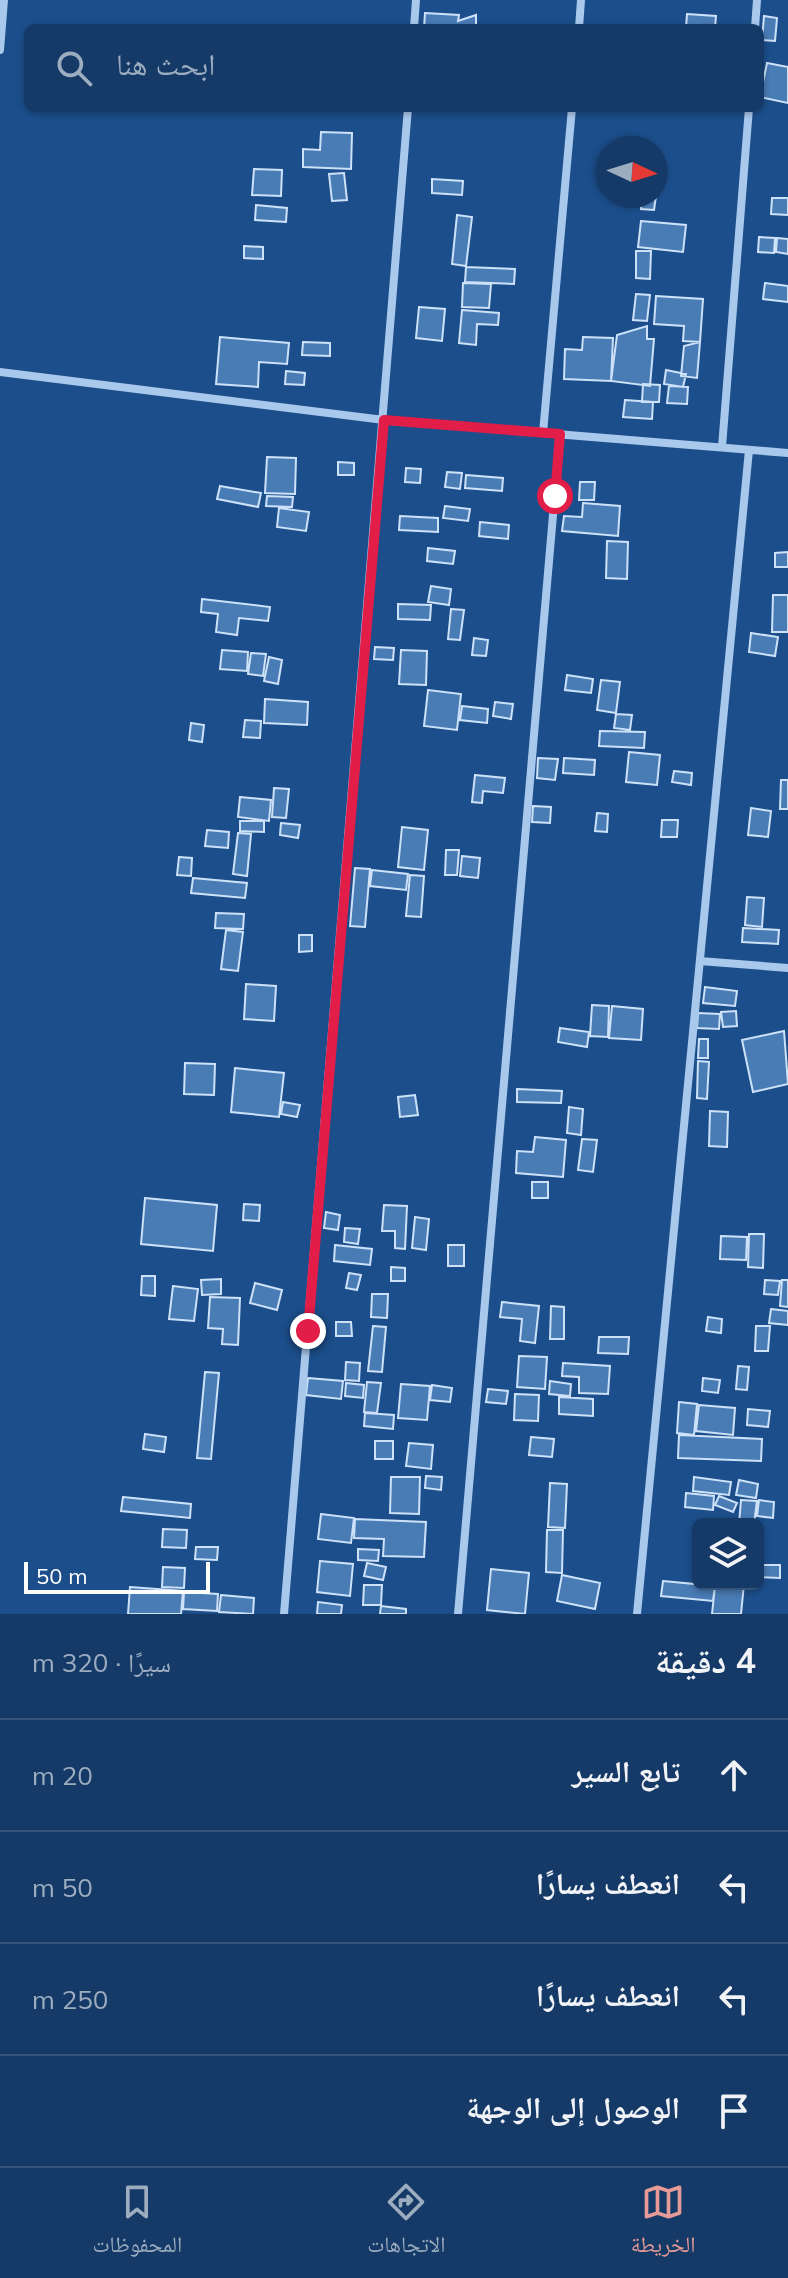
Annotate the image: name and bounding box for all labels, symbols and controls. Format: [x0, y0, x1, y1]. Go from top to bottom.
search box [24, 24, 764, 112]
text: ابحث هنا [116, 45, 215, 83]
icon: search [52, 46, 96, 90]
north arrow [596, 136, 668, 208]
route start [537, 478, 573, 514]
route end [290, 1313, 326, 1349]
map controls [692, 1518, 764, 1590]
button: layers [692, 1518, 764, 1590]
scale bar [24, 1558, 210, 1594]
text: 50 m [36, 1562, 87, 1590]
text: 4 دقيقة [655, 1639, 756, 1682]
text: سيرًا · 320 m [32, 1646, 171, 1679]
text: تابع السير [572, 1752, 680, 1790]
icon: ahead [712, 1753, 756, 1797]
text: 20 m [32, 1759, 93, 1792]
text: انعطف يسارًا [536, 1864, 680, 1902]
icon: left [712, 1865, 756, 1909]
text: 50 m [32, 1871, 93, 1904]
text: انعطف يسارًا [536, 1976, 680, 2014]
icon: left [712, 1977, 756, 2021]
text: 250 m [32, 1983, 108, 2016]
text: الوصول إلى الوجهة [466, 2088, 680, 2126]
icon: arrive [712, 2089, 756, 2133]
tab: المحفوظات [93, 2180, 182, 2266]
tab: الاتجاهات [367, 2180, 445, 2266]
tab: الخريطة [631, 2180, 695, 2266]

